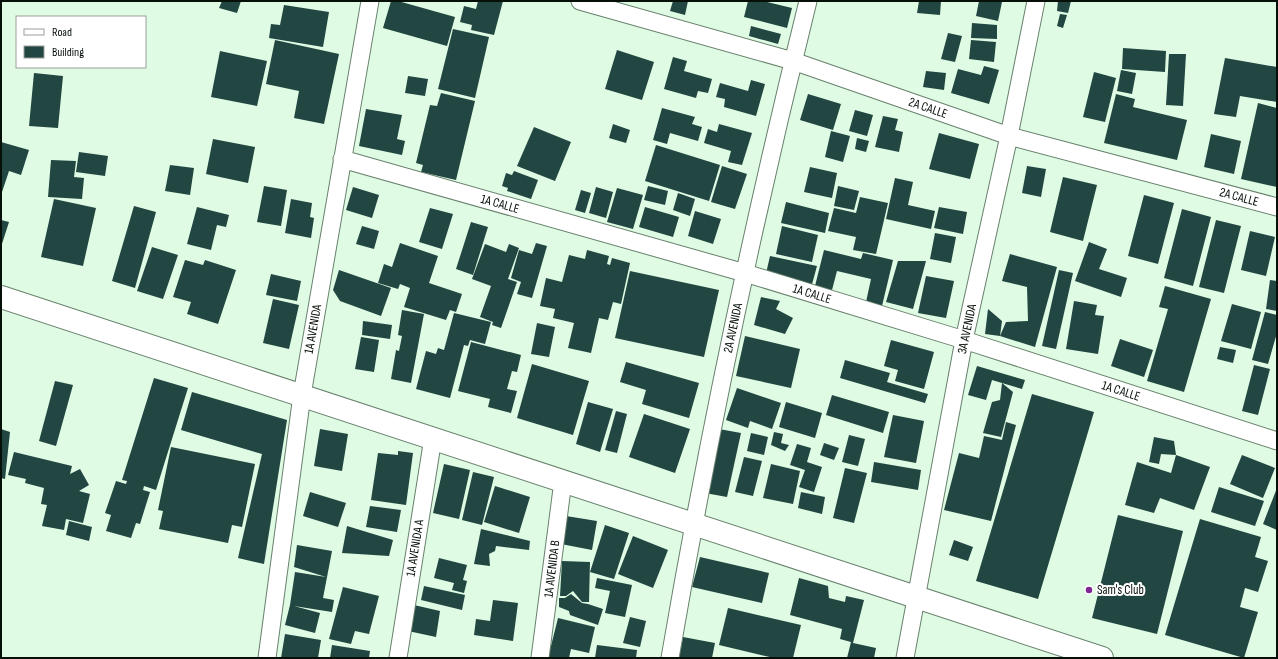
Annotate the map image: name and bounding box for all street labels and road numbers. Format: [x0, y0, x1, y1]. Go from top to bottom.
street label: 2A CALLE [907, 94, 949, 122]
street label: 2A CALLE [1218, 184, 1260, 210]
street label: 1A CALLE [479, 191, 521, 217]
street label: 1A CALLE [791, 281, 833, 307]
street label: 2A AVENIDA [720, 301, 746, 354]
street label: 3A AVENIDA [954, 302, 980, 355]
street label: 1A AVENIDA [301, 303, 325, 355]
street label: 1A CALLE [1100, 377, 1142, 405]
street label: 1A AVENIDA A [403, 518, 427, 578]
street label: 1A AVENIDA B [541, 539, 563, 599]

